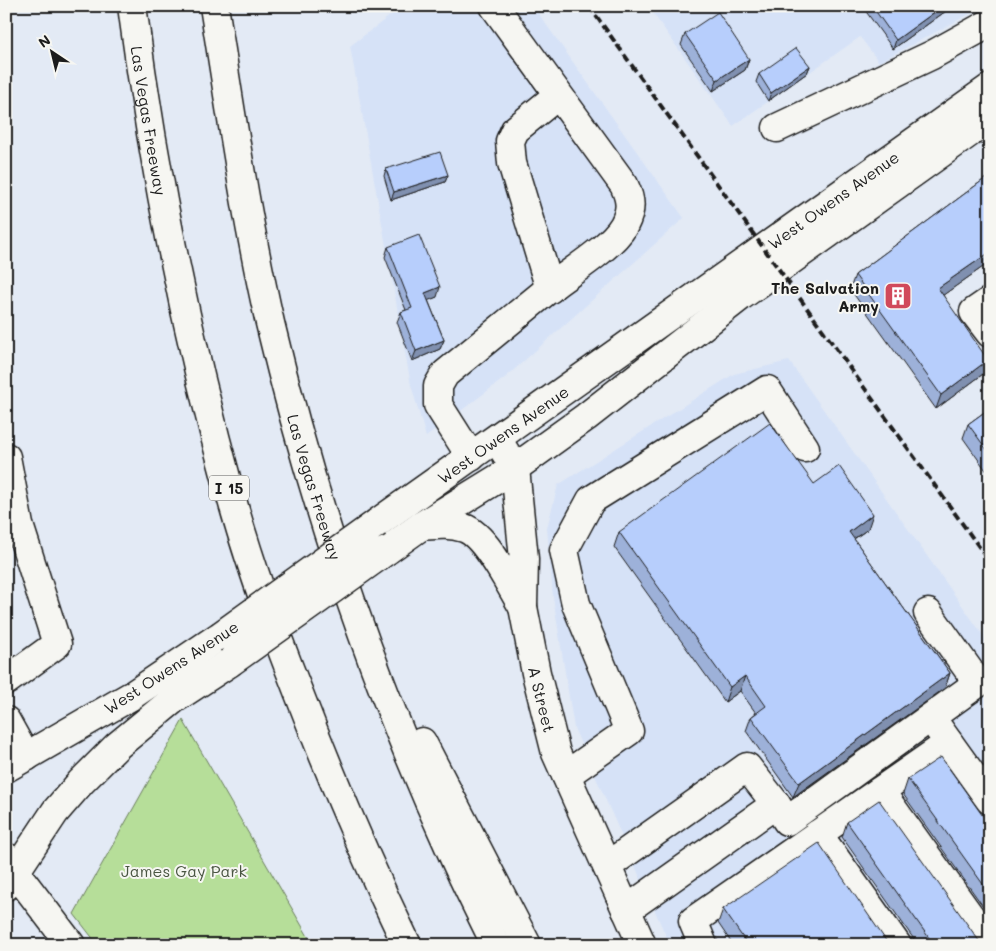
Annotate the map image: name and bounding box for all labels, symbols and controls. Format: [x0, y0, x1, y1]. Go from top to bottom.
north arrow [28, 28, 78, 78]
text: N [34, 30, 54, 52]
street label: Las Vegas Freeway [127, 45, 172, 197]
street label: West Owens Avenue [763, 146, 903, 253]
place label: The Salvation Army [771, 277, 879, 316]
building icon: The Salvation Army [883, 281, 913, 311]
street label: West Owens Avenue [433, 380, 572, 488]
street label: Las Vegas Freeway [283, 412, 347, 563]
road number: I 15 [209, 476, 249, 500]
street label: West Owens Avenue [100, 616, 242, 718]
street label: A Street [524, 665, 561, 734]
park label: James Gay Park [121, 860, 247, 881]

